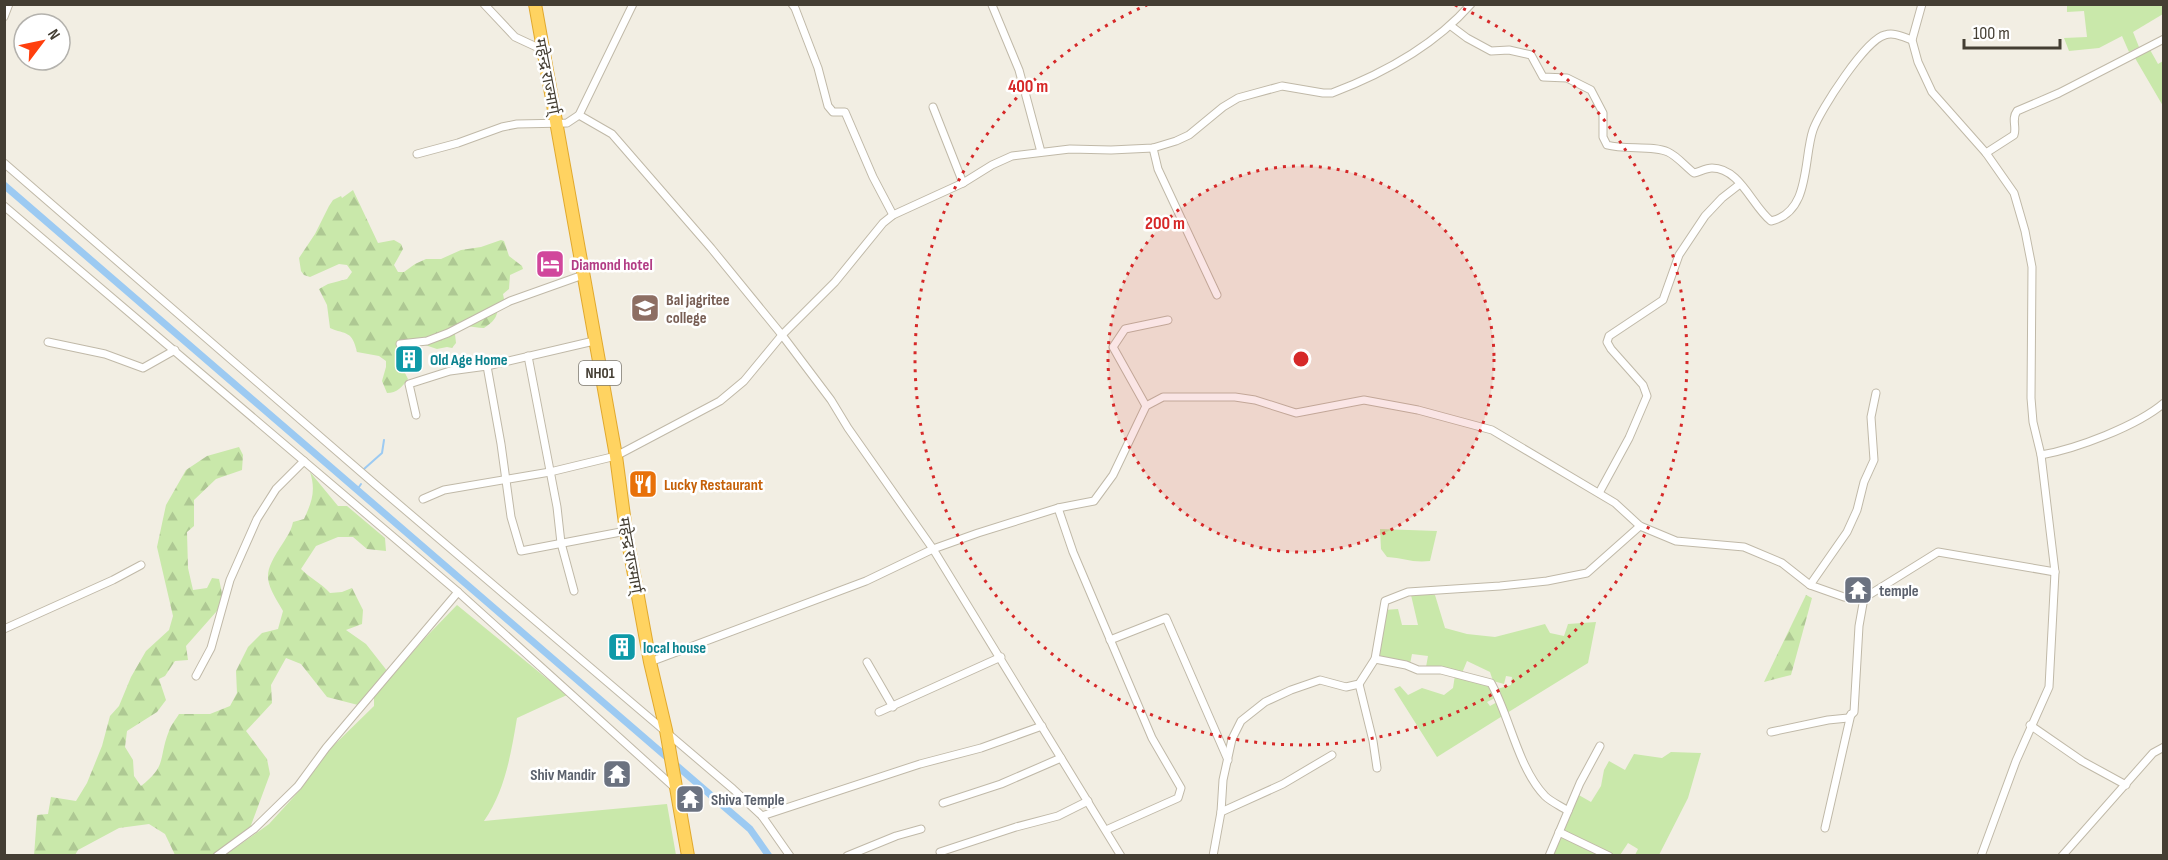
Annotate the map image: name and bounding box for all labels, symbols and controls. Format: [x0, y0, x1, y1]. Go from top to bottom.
north arrow [12, 12, 72, 72]
scale bar [1964, 12, 2060, 50]
text: 100 m [1973, 23, 2010, 44]
text: N [43, 26, 64, 44]
street label: महेन्द्र राज्मार्ग् [530, 37, 565, 119]
text: 400 m [1008, 76, 1048, 97]
text: 200 m [1145, 213, 1185, 234]
hotel icon: Diamond hotel [534, 248, 566, 280]
place label: Diamond hotel [571, 256, 653, 275]
place label: Bal jagritee college [666, 291, 730, 328]
school or university icon: Bal jagritee college [629, 292, 661, 324]
building icon: Old Age Home [393, 343, 425, 375]
centre of rings [1291, 349, 1311, 369]
place label: Old Age Home [430, 351, 508, 370]
road number: NH01 [579, 361, 621, 385]
restaurant icon: Lucky Restaurant [627, 468, 659, 500]
place label: Lucky Restaurant [664, 476, 763, 495]
street label: महेन्द्र राज्मार्ग् [614, 516, 647, 598]
temple icon: temple [1842, 574, 1874, 606]
place label: temple [1879, 582, 1919, 601]
building icon: local house [606, 631, 638, 663]
place label: local house [643, 639, 706, 658]
temple icon: Shiv Mandir [601, 758, 633, 790]
place label: Shiv Mandir [530, 766, 596, 785]
temple icon: Shiva Temple [674, 783, 706, 815]
place label: Shiva Temple [711, 791, 785, 810]

